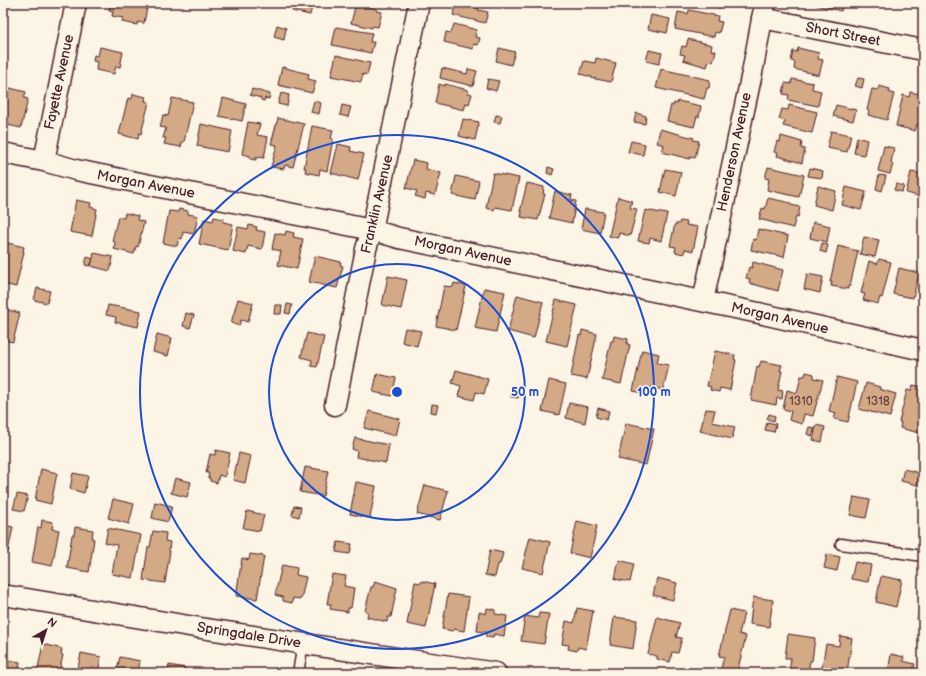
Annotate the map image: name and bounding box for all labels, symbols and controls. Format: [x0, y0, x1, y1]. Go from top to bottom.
street label: Short Street [804, 18, 882, 50]
street label: Fayette Avenue [41, 33, 77, 131]
street label: Henderson Avenue [713, 91, 755, 213]
street label: Franklin Avenue [357, 153, 397, 255]
street label: Morgan Avenue [96, 166, 196, 202]
street label: Morgan Avenue [413, 232, 513, 270]
street label: Morgan Avenue [730, 299, 830, 337]
centre of rings [390, 385, 404, 399]
text: 50 m [511, 385, 539, 400]
text: 100 m [637, 385, 671, 400]
house number: 1310 [789, 394, 813, 409]
house number: 1318 [866, 394, 890, 409]
north arrow [26, 610, 66, 650]
text: N [45, 615, 59, 630]
street label: Springdale Drive [196, 618, 302, 652]

